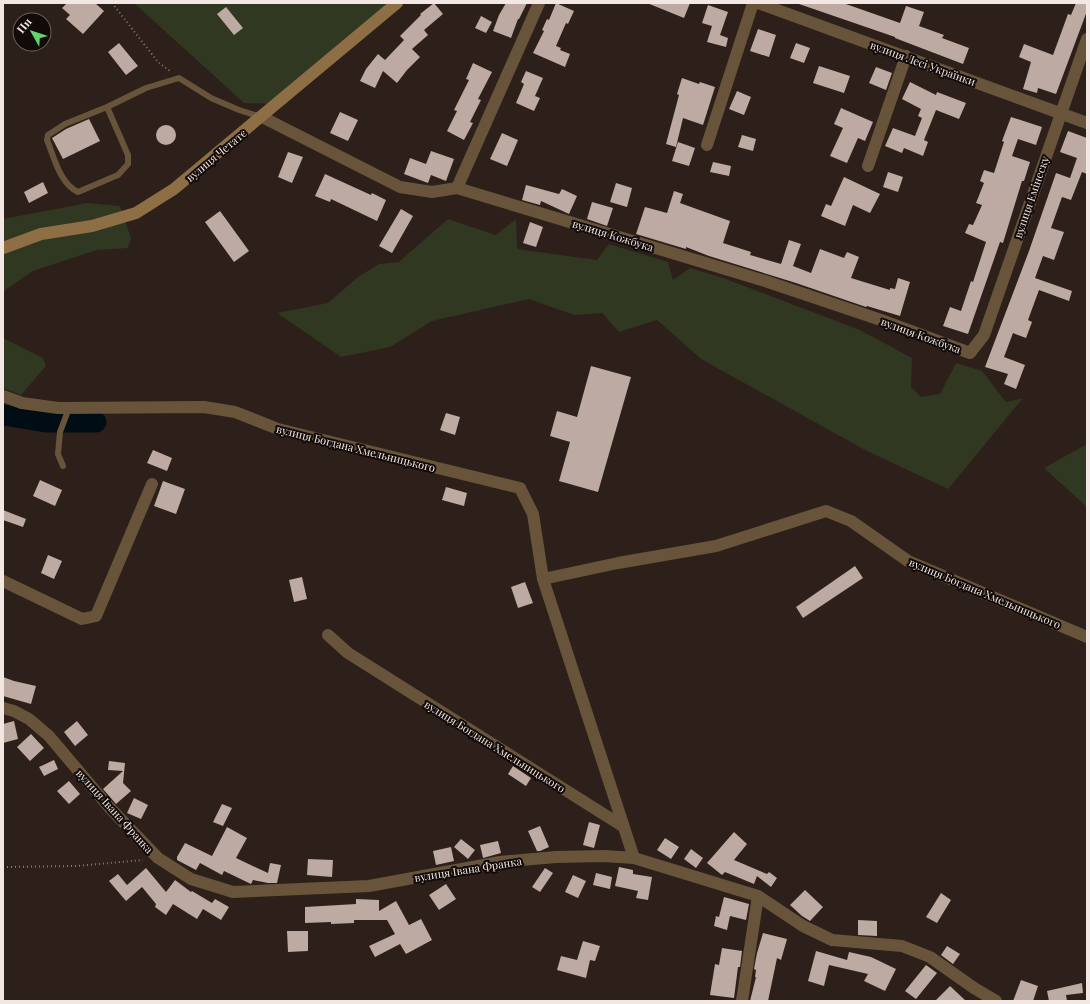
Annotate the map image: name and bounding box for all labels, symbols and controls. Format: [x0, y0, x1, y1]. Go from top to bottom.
north arrow [12, 12, 52, 52]
text: Пн [13, 15, 35, 36]
street label: вулиця Лесі Українки [868, 37, 978, 89]
street label: вулиця Четатє [183, 125, 249, 185]
street label: вулиця Емінеску [1010, 153, 1052, 240]
street label: вулиця Кожбука [571, 216, 656, 255]
street label: вулиця Кожбука [879, 314, 964, 357]
street label: вулиця Богдана Хмельницького [275, 421, 437, 475]
street label: вулиця Богдана Хмельницького [907, 554, 1063, 632]
street label: вулиця Богдана Хмельницького [422, 696, 568, 796]
street label: вулиця Івана Франка [73, 766, 157, 857]
street label: вулиця Івана Франка [413, 853, 523, 885]

